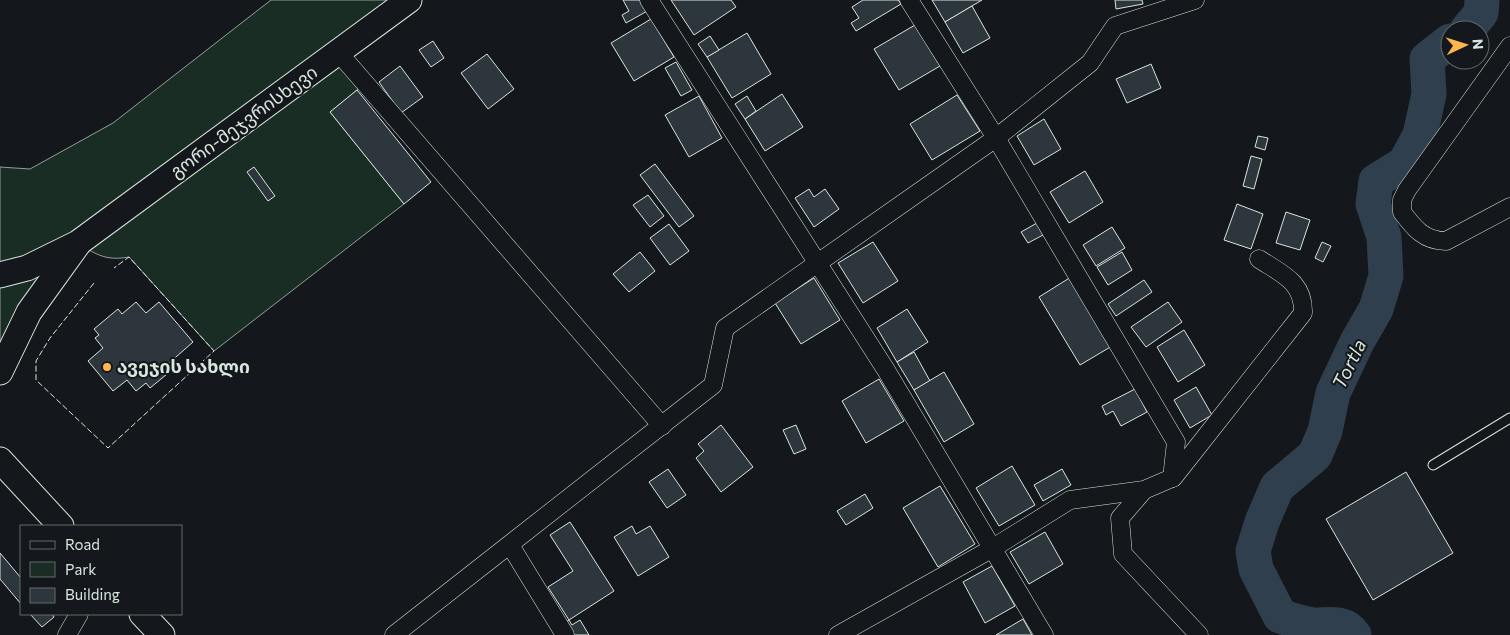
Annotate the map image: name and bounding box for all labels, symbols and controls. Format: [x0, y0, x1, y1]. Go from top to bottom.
north arrow [1440, 20, 1490, 70]
text: N [1470, 38, 1487, 50]
street label: გორი-მეჯვრისხევი [166, 60, 322, 183]
water label: Tortla [1327, 335, 1370, 392]
place label: ავეჯის სახლი [117, 355, 250, 378]
marker: ავეჯის სახლი [101, 361, 113, 373]
legend [20, 525, 182, 615]
text: Road [65, 535, 100, 553]
text: Park [65, 560, 96, 578]
text: Building [65, 585, 120, 603]

